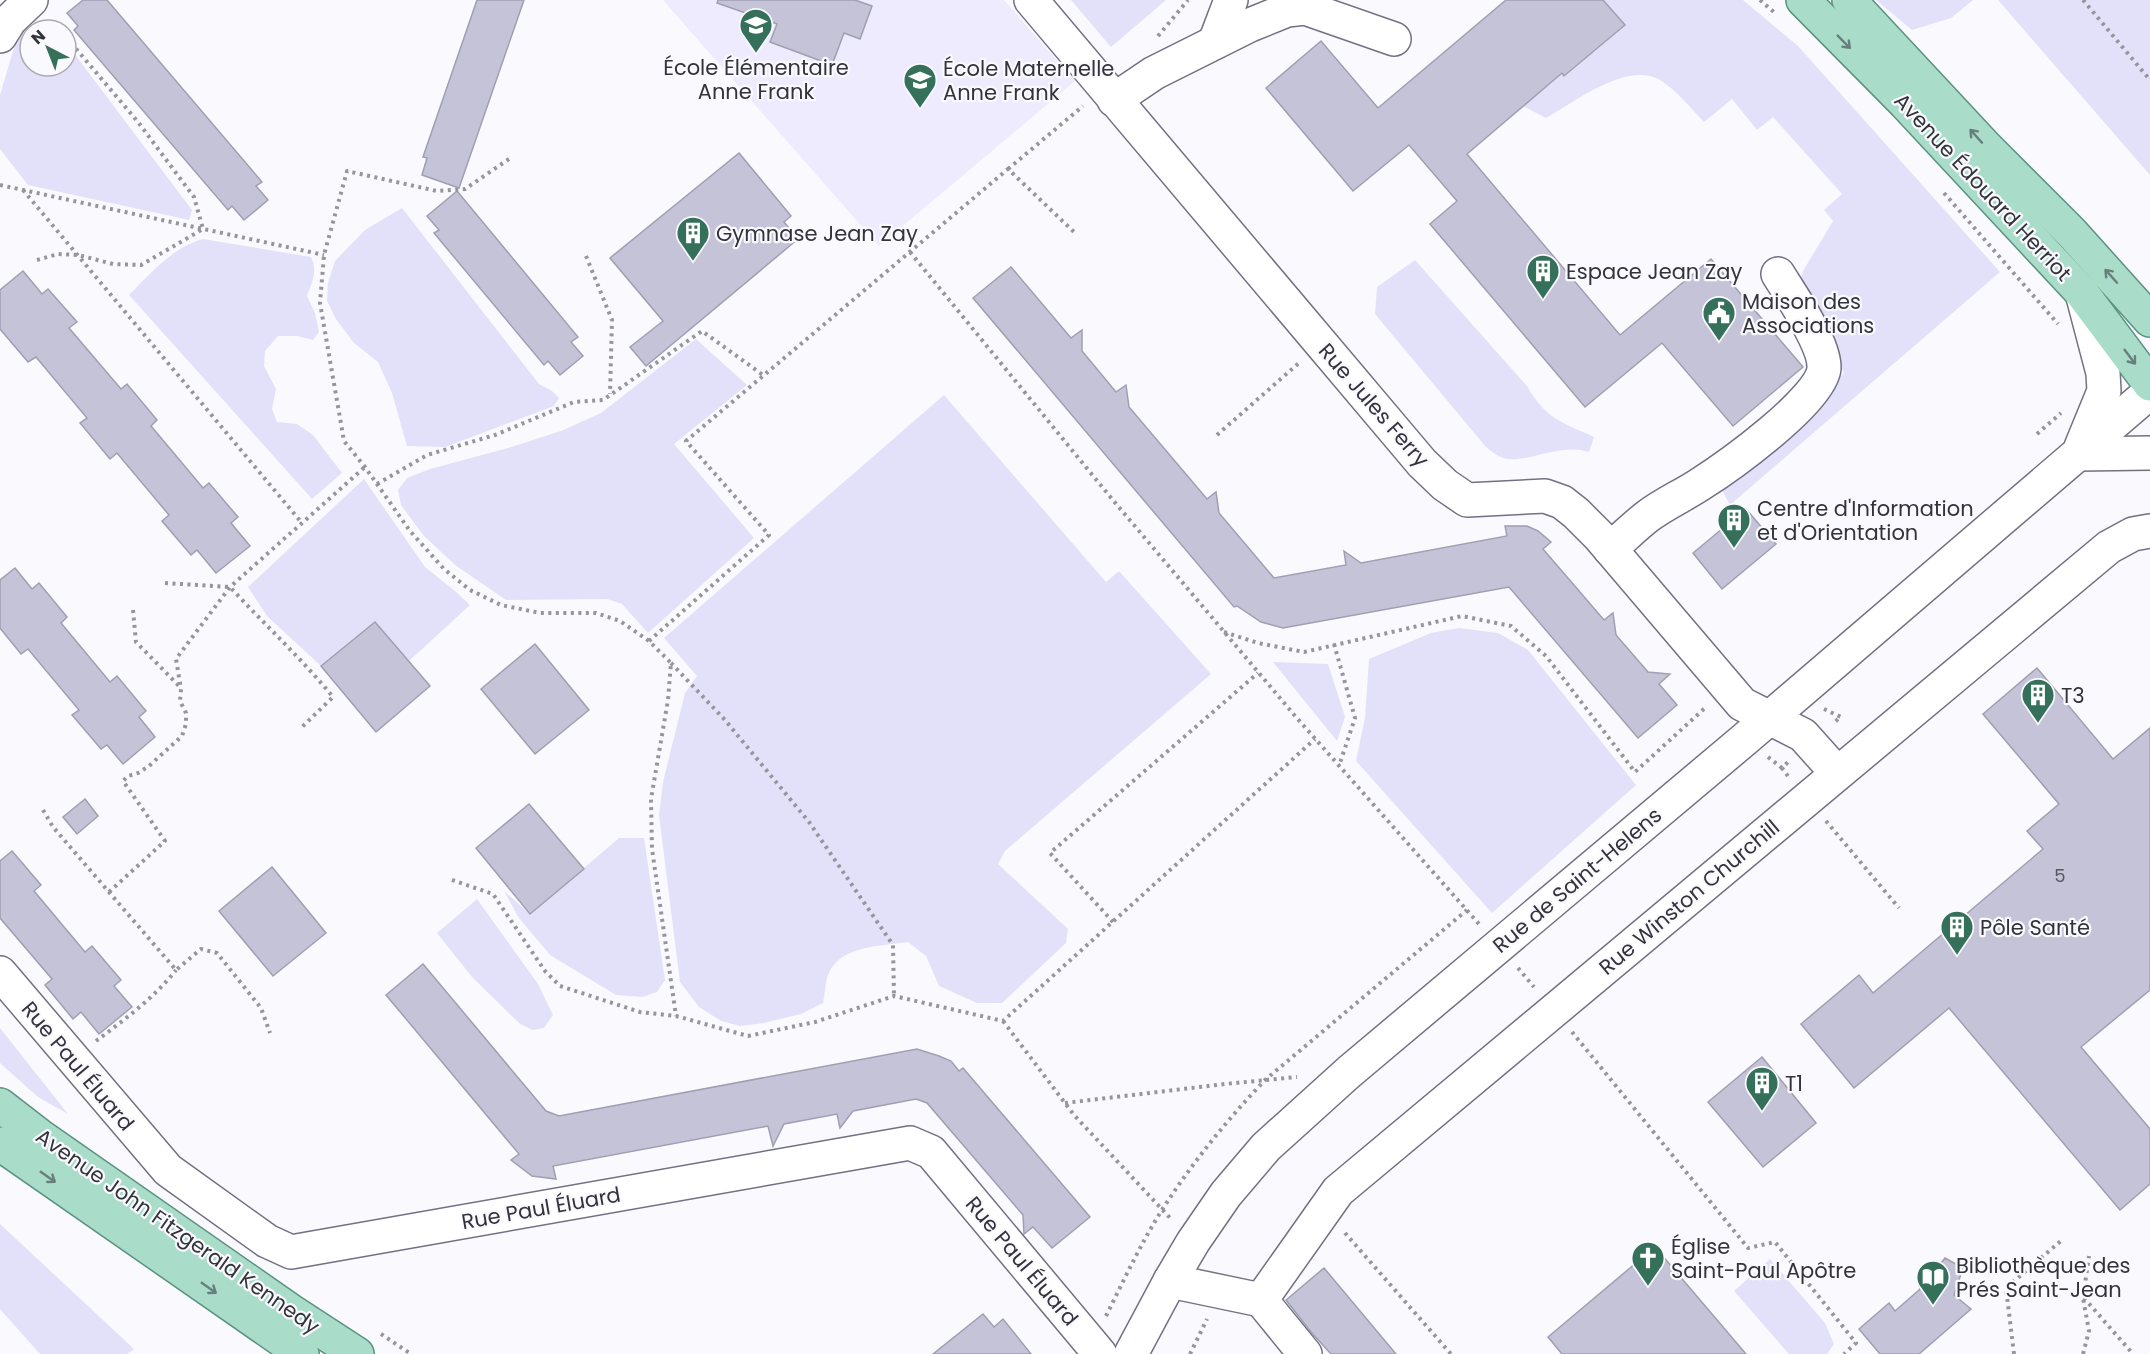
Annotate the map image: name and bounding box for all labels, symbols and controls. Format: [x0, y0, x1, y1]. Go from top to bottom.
school or university icon: École Élémentaire Anne Frank [738, 7, 774, 54]
north arrow [18, 18, 78, 78]
text: N [26, 25, 50, 50]
one-way arrow [1837, 34, 1852, 49]
place label: École Élémentaire Anne Frank [663, 53, 849, 106]
place label: École Maternelle Anne Frank [943, 54, 1114, 107]
school or university icon: École Maternelle Anne Frank [902, 62, 938, 109]
street label: Avenue Édouard Herriot [1888, 87, 2078, 287]
one-way arrow [1969, 129, 1983, 144]
building icon: Gymnase Jean Zay [675, 215, 711, 262]
place label: Gymnase Jean Zay [716, 219, 918, 248]
building icon: Espace Jean Zay [1525, 253, 1561, 300]
place label: Espace Jean Zay [1566, 257, 1742, 286]
one-way arrow [2104, 269, 2118, 284]
place label: Maison des Associations [1742, 287, 1874, 340]
public building icon: Maison des Associations [1701, 295, 1737, 342]
street label: Rue Jules Ferry [1312, 337, 1436, 473]
one-way arrow [2123, 349, 2136, 365]
place label: Centre d'Information et d'Orientation [1757, 494, 1974, 547]
building icon: Centre d'Information et d'Orientation [1716, 502, 1752, 549]
building icon: T3 [2020, 677, 2056, 724]
place label: T3 [2061, 681, 2085, 710]
street label: Rue de Saint-Helens [1486, 801, 1668, 959]
street label: Rue Winston Churchill [1592, 813, 1786, 981]
house number: 5 [2054, 863, 2066, 888]
building icon: Pôle Santé [1939, 909, 1975, 956]
place label: Pôle Santé [1980, 913, 2090, 942]
street label: Rue Paul Éluard [15, 995, 141, 1137]
building icon: T1 [1744, 1065, 1780, 1112]
place label: T1 [1785, 1069, 1803, 1098]
street label: Avenue John Fitzgerald Kennedy [30, 1122, 326, 1341]
one-way arrow [40, 1171, 56, 1183]
street label: Rue Paul Éluard [459, 1180, 623, 1236]
street label: Rue Paul Éluard [959, 1190, 1085, 1332]
place label: Église Saint-Paul Apôtre [1671, 1232, 1856, 1285]
church icon: Église Saint-Paul Apôtre [1630, 1240, 1666, 1287]
place label: Bibliothèque des Prés Saint-Jean [1956, 1251, 2131, 1304]
library icon: Bibliothèque des Prés Saint-Jean [1915, 1259, 1951, 1306]
one-way arrow [200, 1282, 216, 1294]

